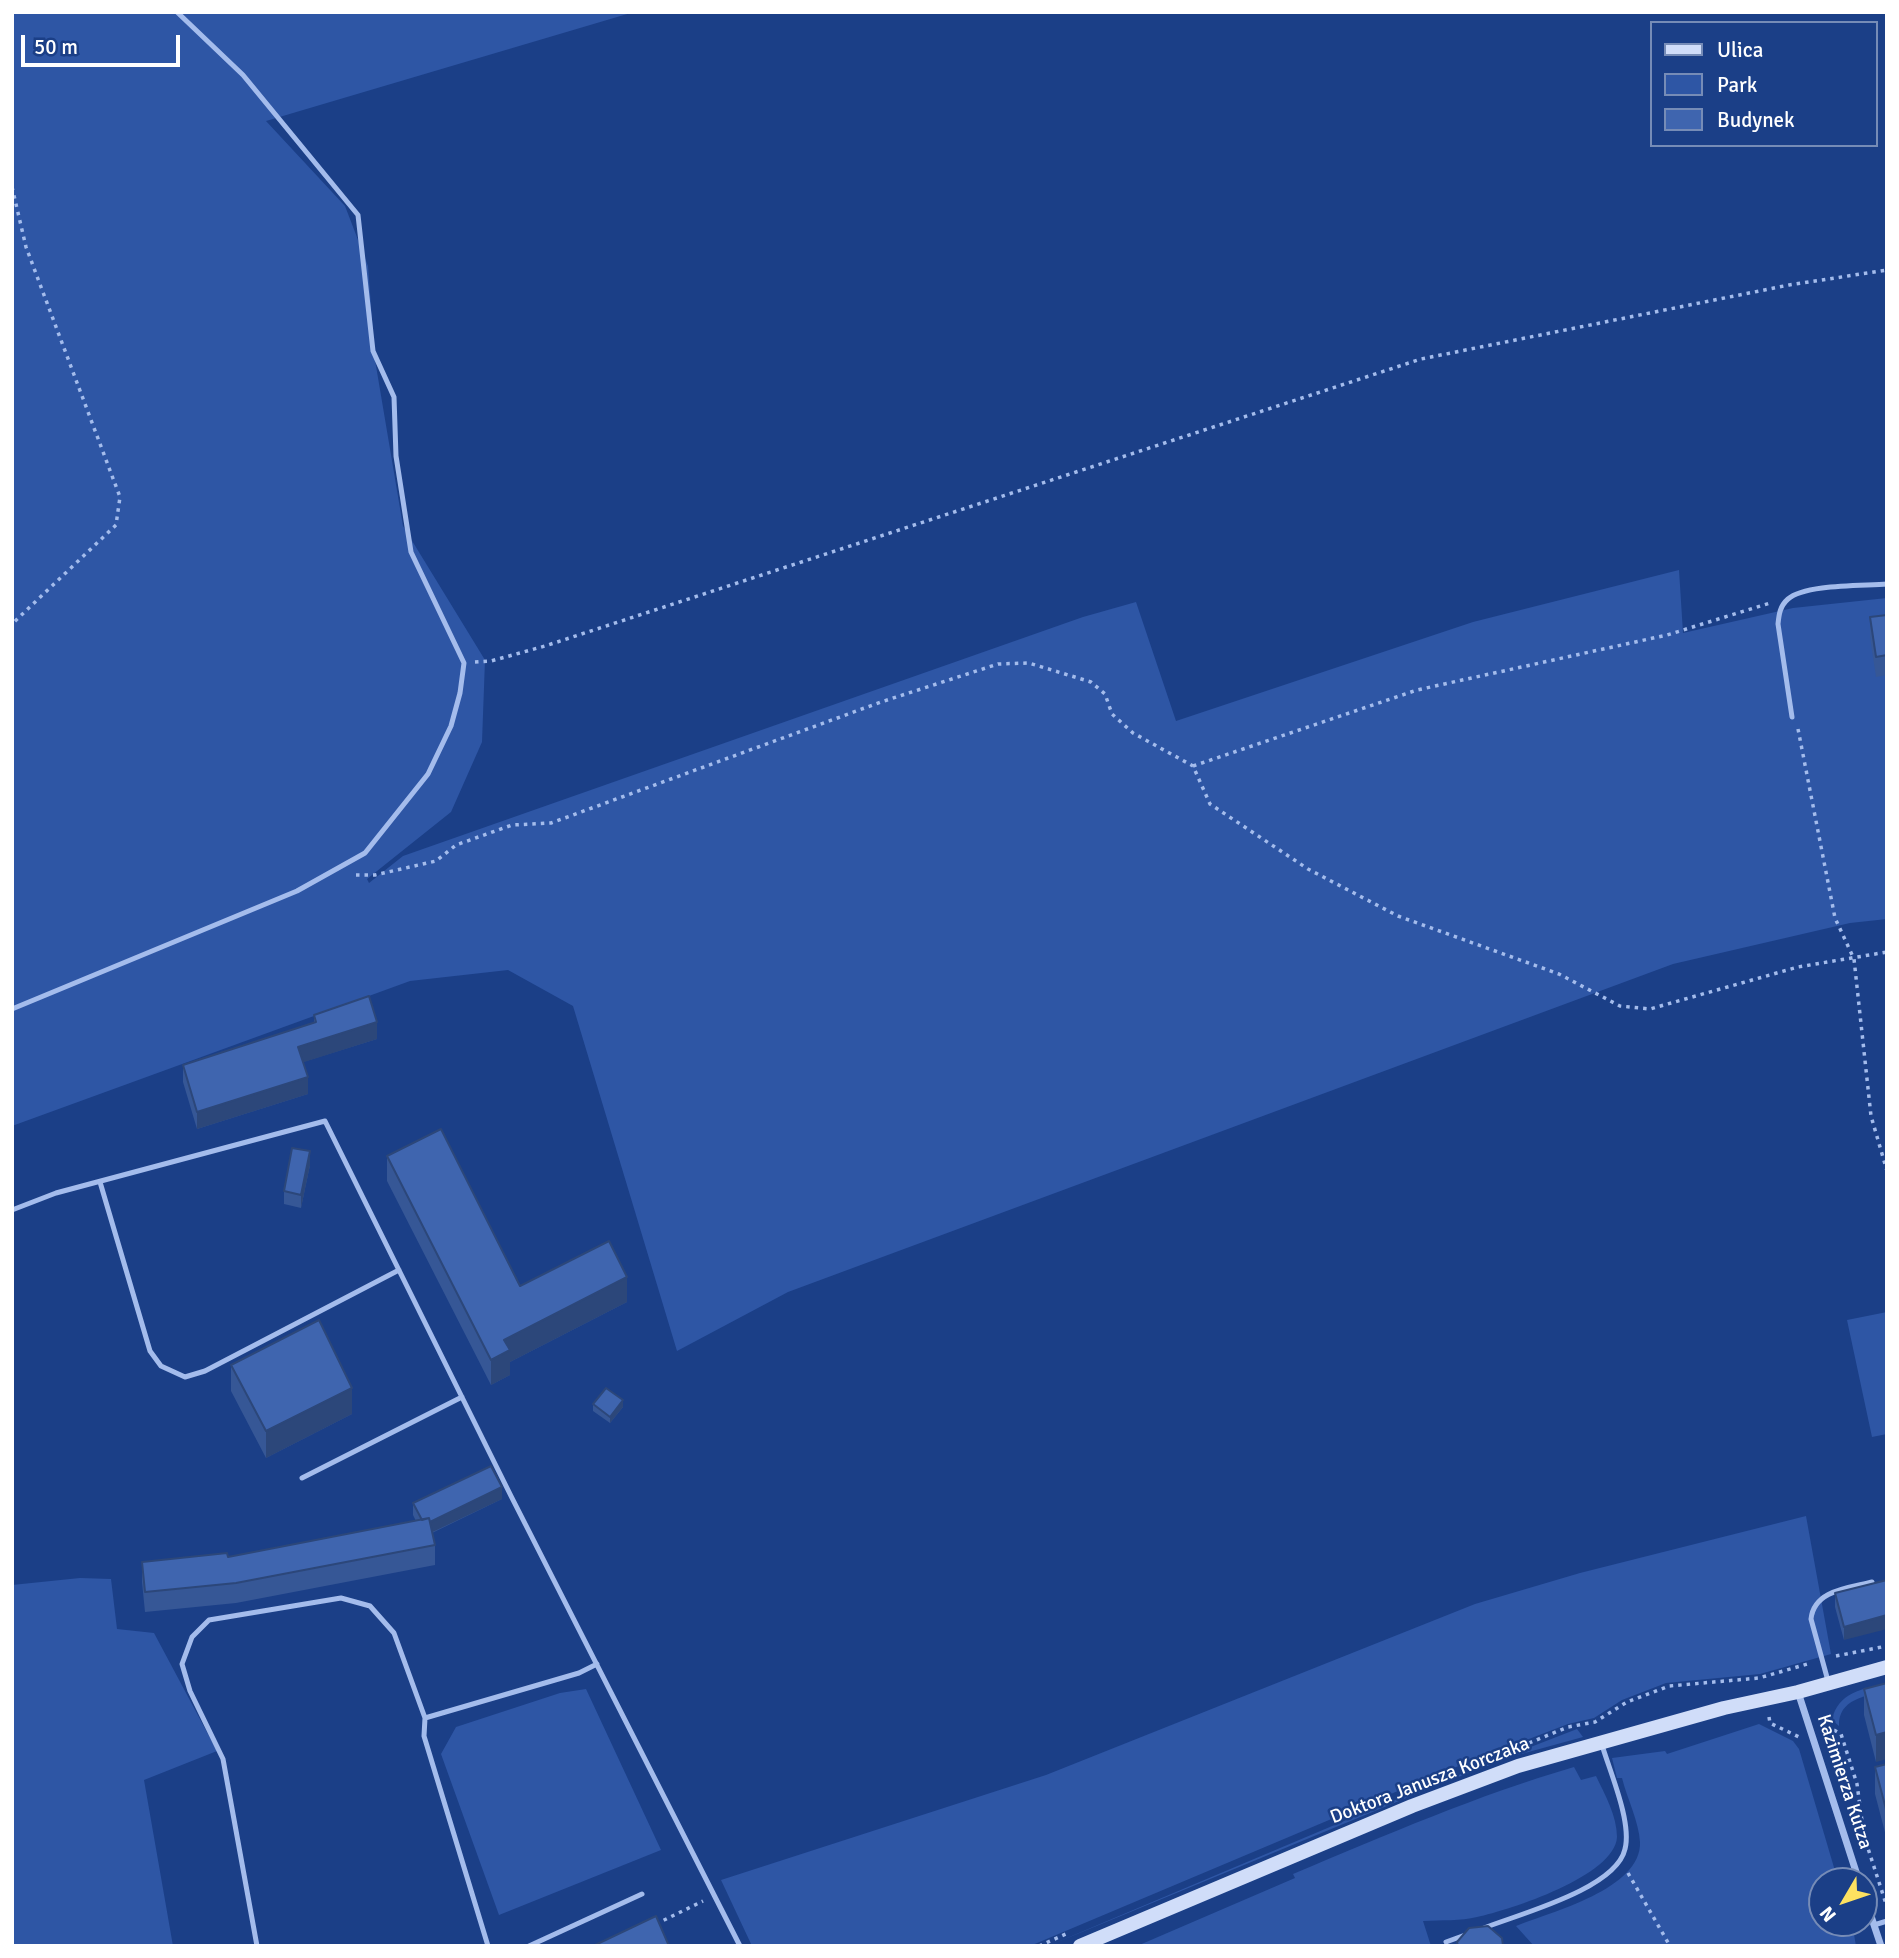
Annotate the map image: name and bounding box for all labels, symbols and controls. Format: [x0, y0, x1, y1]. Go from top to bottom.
scale bar [24, 21, 184, 65]
legend [1650, 21, 1878, 147]
text: 50 m [34, 34, 78, 60]
text: Ulica [1717, 37, 1763, 63]
text: Park [1717, 72, 1757, 98]
text: Budynek [1717, 107, 1795, 133]
street label: Kazimierza Kutza [1811, 1712, 1877, 1852]
street label: Doktora Janusza Korczaka [1327, 1732, 1533, 1830]
north arrow [1808, 1867, 1878, 1937]
text: N [1815, 1901, 1842, 1927]

